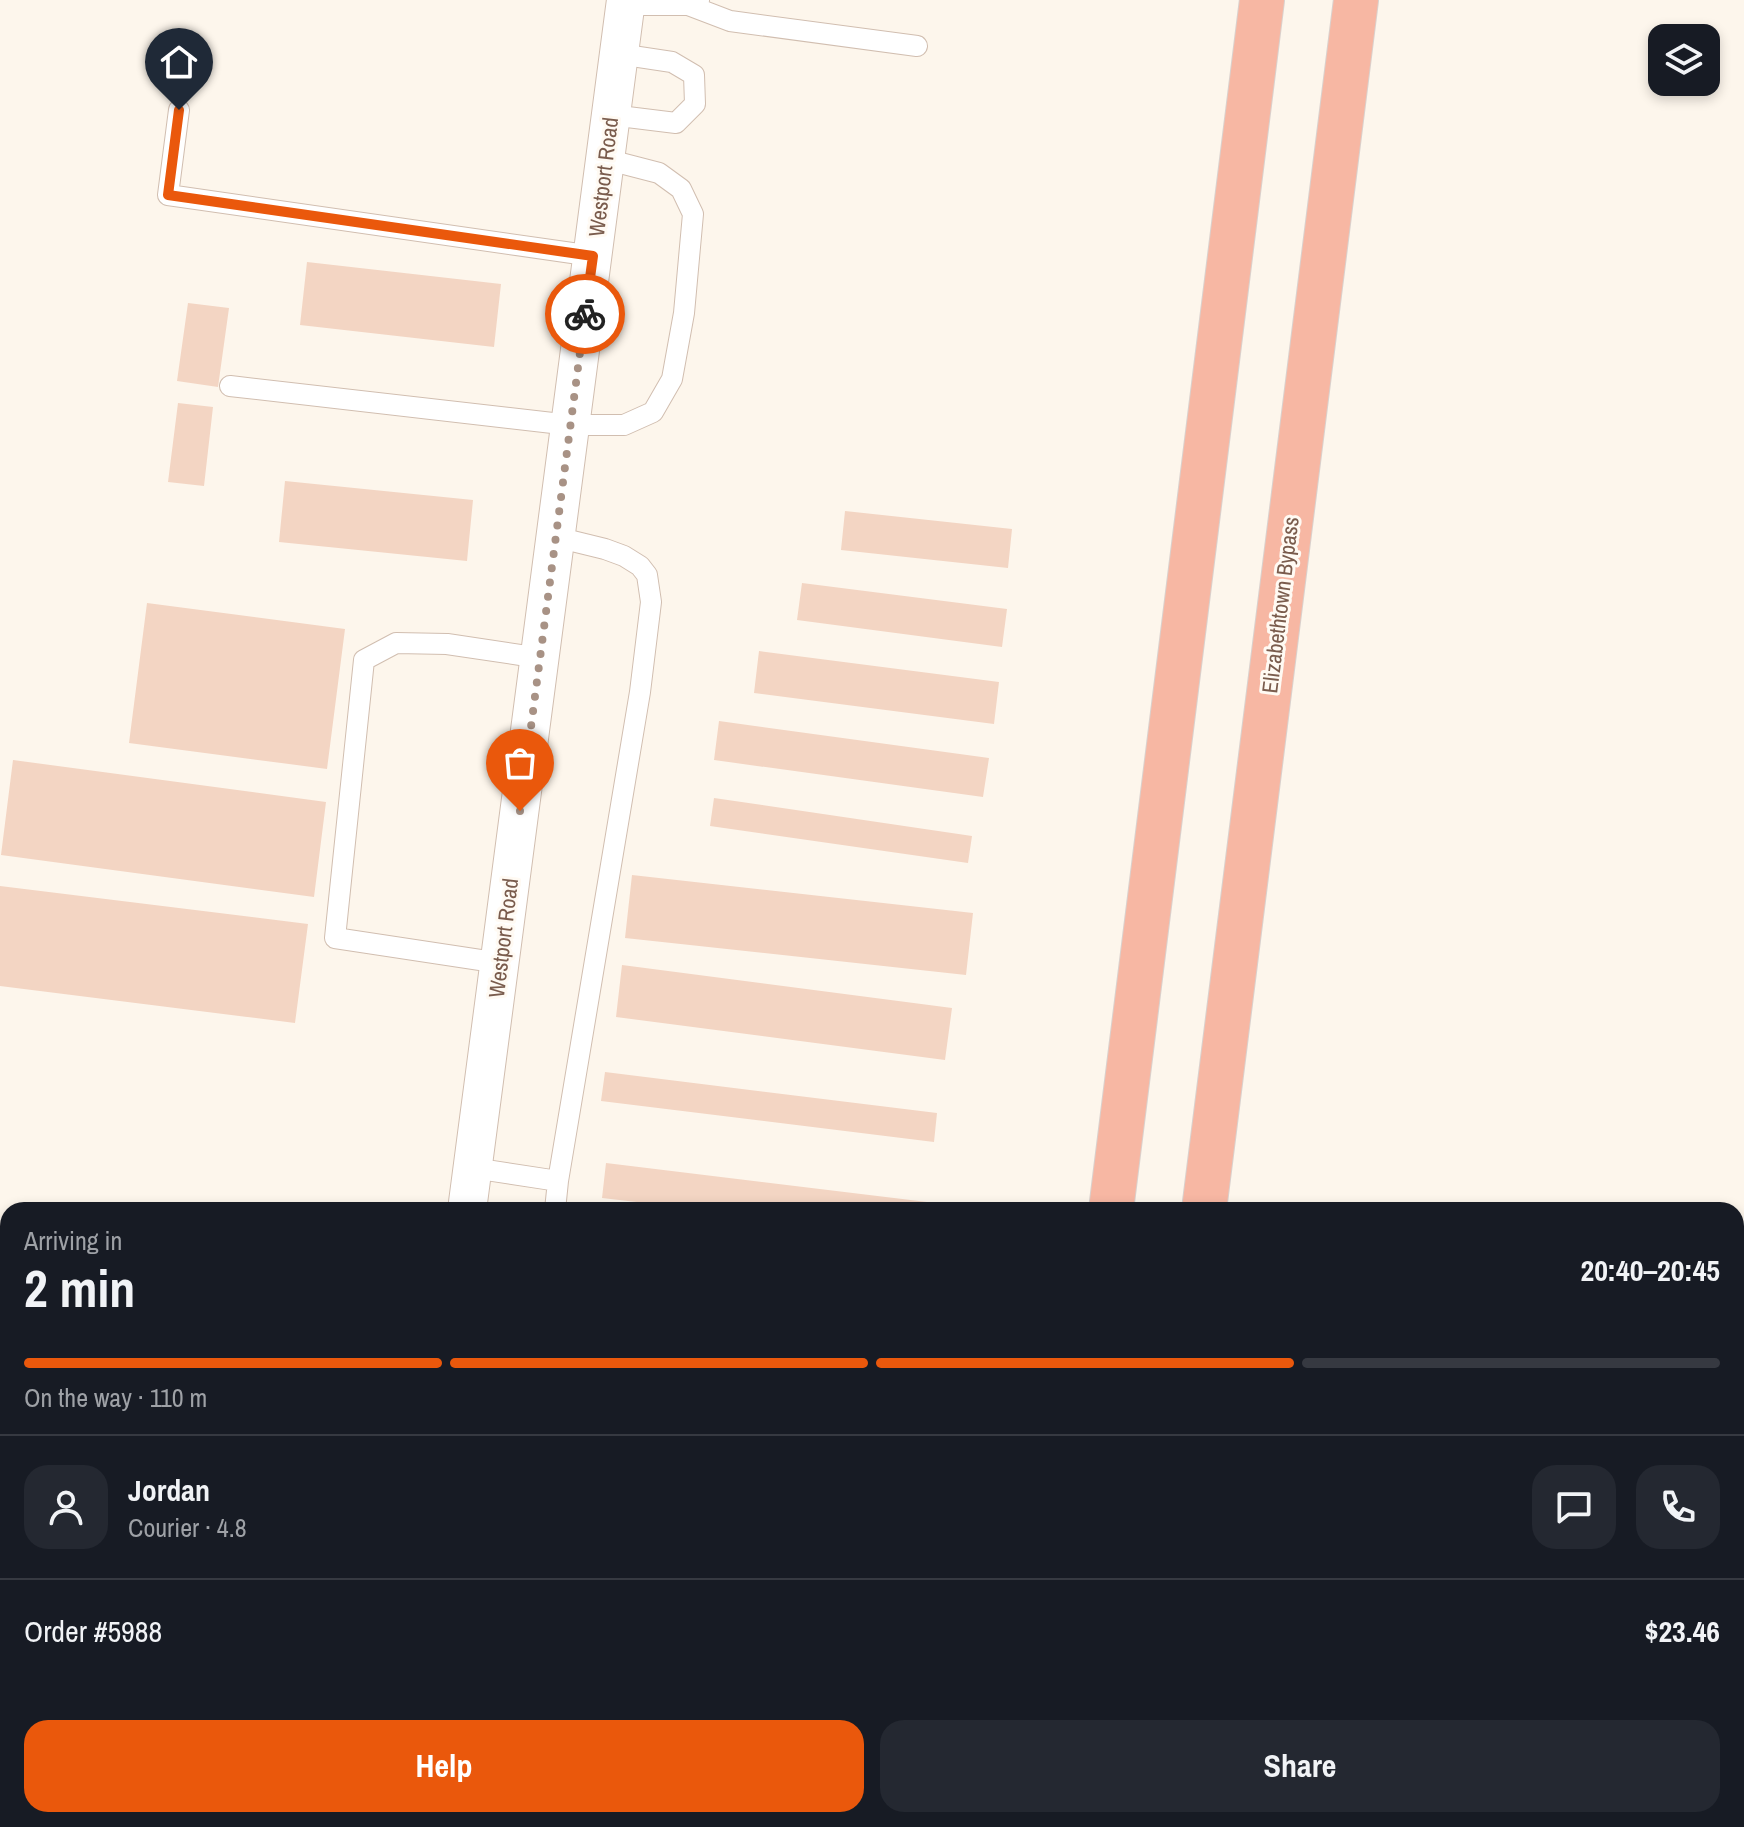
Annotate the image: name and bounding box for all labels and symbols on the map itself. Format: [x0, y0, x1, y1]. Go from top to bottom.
pin [145, 28, 213, 110]
street label: Westport Road [581, 116, 625, 238]
courier [545, 274, 625, 354]
street label: Elizabethtown Bypass [1254, 515, 1306, 695]
pin [486, 729, 554, 811]
street label: Westport Road [481, 877, 525, 999]

